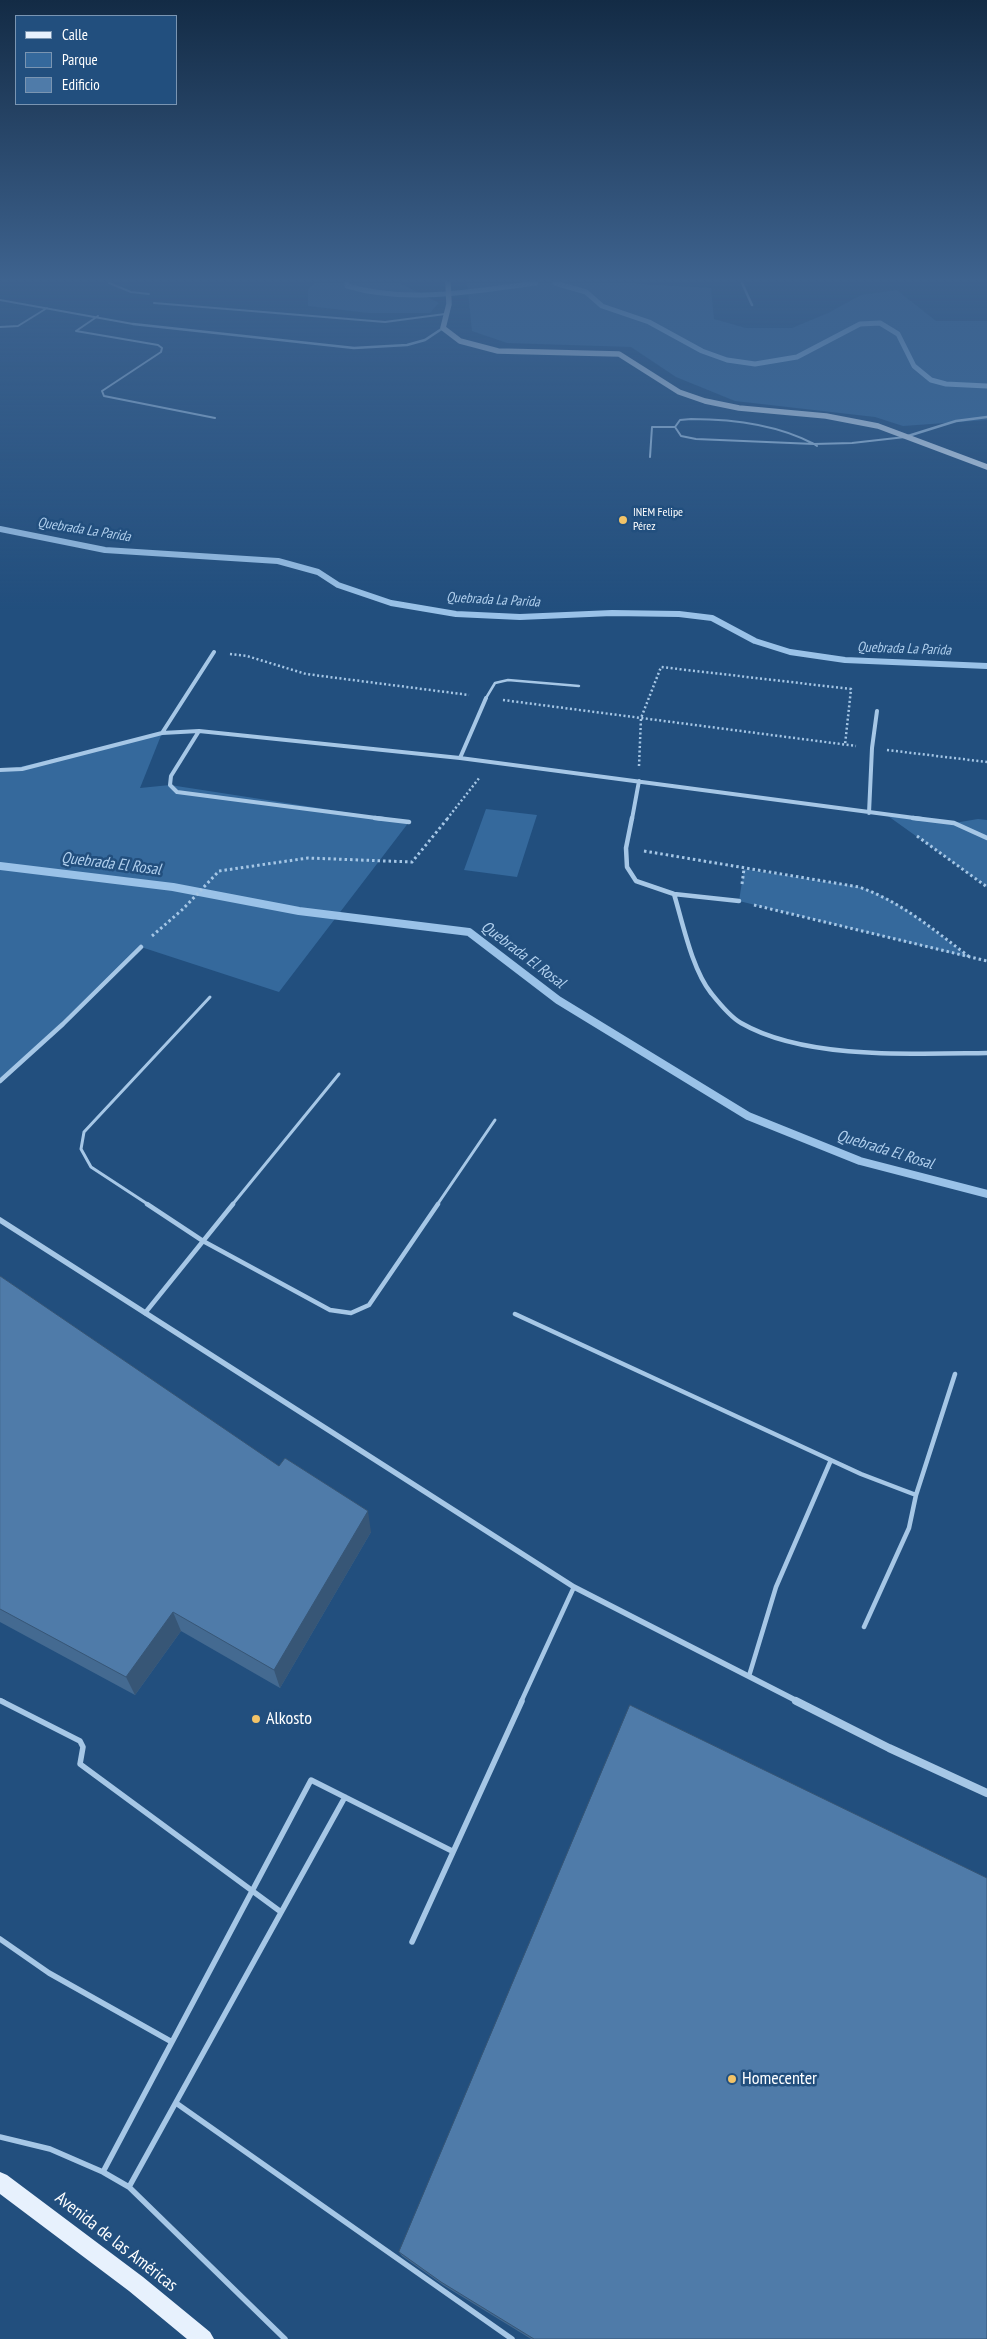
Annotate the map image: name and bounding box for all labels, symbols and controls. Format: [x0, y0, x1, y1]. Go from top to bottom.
legend [15, 15, 178, 105]
text: Calle [62, 25, 88, 44]
text: Parque [62, 50, 98, 69]
text: Edificio [62, 75, 100, 94]
place label: INEM Felipe Pérez [633, 506, 683, 534]
water label: Quebrada La Parida [36, 514, 132, 546]
marker: INEM Felipe Pérez [617, 514, 629, 526]
water label: Quebrada La Parida [446, 589, 540, 611]
water label: Quebrada La Parida [857, 639, 951, 659]
water label: Quebrada El Rosal [60, 848, 162, 880]
water label: Quebrada El Rosal [477, 917, 569, 993]
water label: Quebrada El Rosal [834, 1126, 936, 1174]
place label: Alkosto [266, 1708, 312, 1730]
marker: Alkosto [250, 1713, 262, 1725]
place label: Homecenter [742, 2068, 817, 2090]
marker: Homecenter [726, 2073, 738, 2085]
street label: Avenida de las Américas [50, 2187, 182, 2297]

